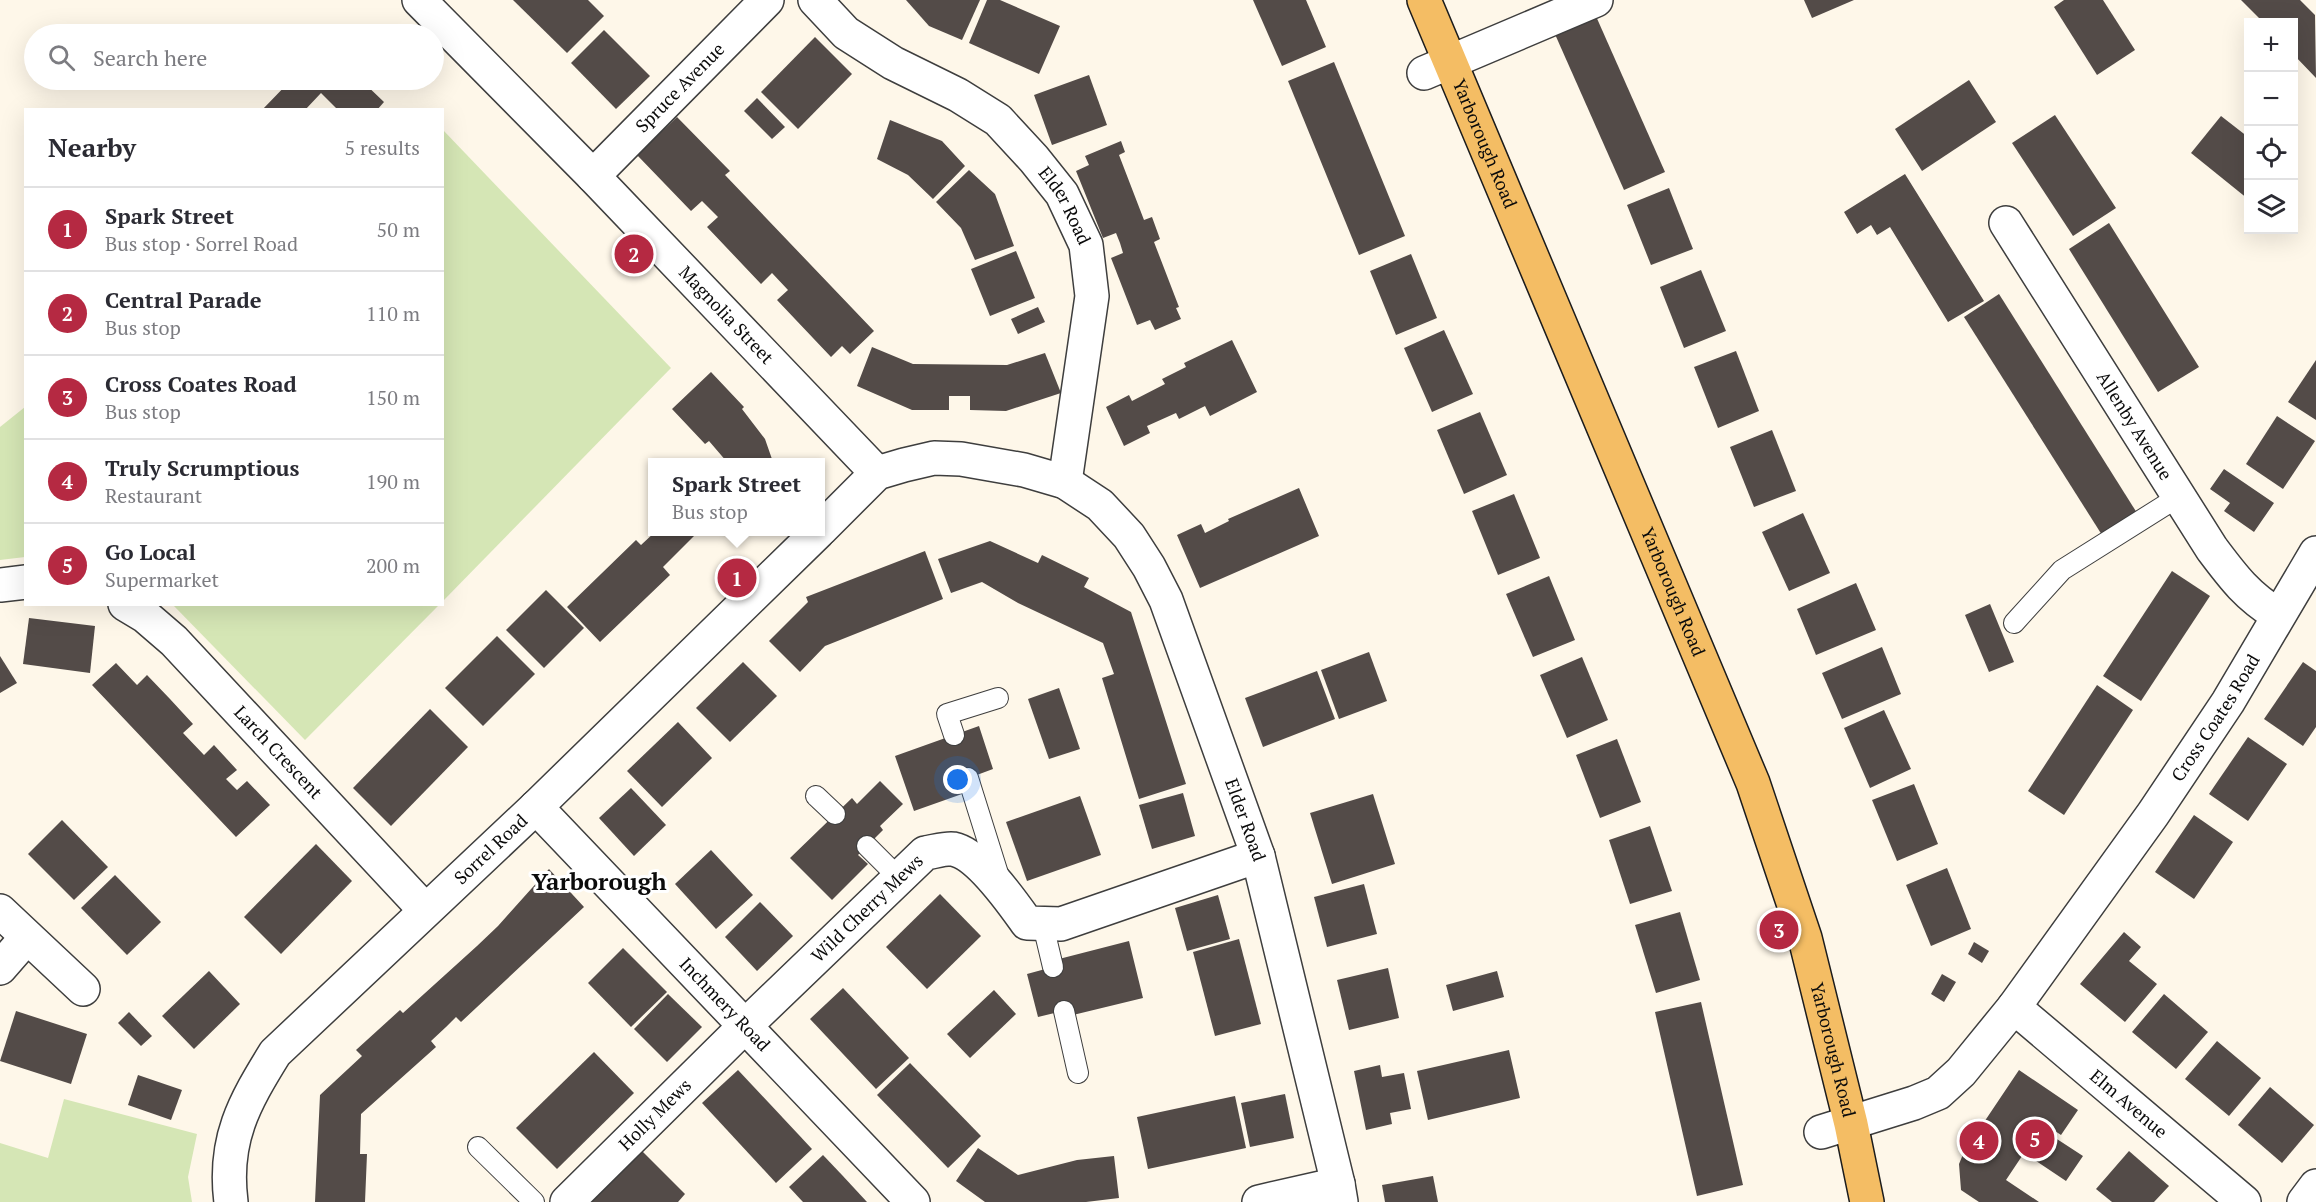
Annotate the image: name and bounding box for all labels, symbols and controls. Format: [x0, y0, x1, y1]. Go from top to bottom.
map controls [2244, 18, 2298, 234]
button: + [2244, 18, 2298, 72]
search box [24, 24, 444, 90]
street label: Spruce Avenue [630, 37, 729, 137]
icon: search [45, 41, 78, 74]
text: Search here [93, 43, 207, 72]
button: − [2244, 72, 2298, 126]
street label: Yarborough Road [1448, 75, 1523, 212]
button: locate [2244, 126, 2298, 180]
text: Nearby [48, 130, 136, 164]
text: 5 results [345, 134, 420, 161]
street label: Elder Road [1034, 161, 1097, 248]
button: layers [2244, 180, 2298, 234]
text: Spark Street [105, 201, 234, 230]
text: 1 [62, 216, 73, 243]
text: 50 m [377, 216, 420, 243]
text: Bus stop · Sorrel Road [105, 230, 298, 257]
pin: 2 [614, 232, 654, 276]
street label: Magnolia Street [674, 260, 780, 369]
text: Central Parade [105, 285, 262, 314]
text: 2 [62, 300, 73, 327]
text: 110 m [366, 300, 420, 327]
text: Bus stop [105, 314, 181, 341]
street label: Allenby Avenue [2092, 366, 2178, 484]
text: Cross Coates Road [105, 369, 297, 398]
text: 3 [62, 384, 73, 411]
text: 150 m [366, 384, 420, 411]
text: Bus stop [105, 398, 181, 425]
text: Truly Scrumptious [105, 453, 300, 482]
popup [648, 458, 825, 536]
text: 4 [62, 468, 73, 495]
text: 190 m [366, 468, 420, 495]
text: Spark Street [672, 469, 801, 498]
text: Restaurant [105, 482, 202, 509]
text: Bus stop [672, 498, 748, 525]
street label: Yarborough Road [1636, 523, 1711, 660]
text: Go Local [105, 537, 196, 566]
text: 5 [62, 552, 73, 579]
text: 200 m [366, 552, 420, 579]
pin: 1 [718, 556, 756, 600]
text: Supermarket [105, 566, 219, 593]
street label: Cross Coates Road [2165, 649, 2265, 786]
street label: Larch Crescent [229, 700, 328, 804]
your location [943, 765, 972, 794]
street label: Elder Road [1220, 775, 1272, 864]
street label: Sorrel Road [448, 808, 532, 889]
street label: Wild Cherry Mews [806, 848, 928, 967]
district label: Yarborough [531, 865, 667, 897]
pin: 3 [1760, 908, 1798, 952]
street label: Inchmery Road [675, 952, 776, 1056]
street label: Yarborough Road [1805, 980, 1862, 1119]
street label: Elm Avenue [2085, 1064, 2173, 1143]
street label: Holly Mews [613, 1073, 696, 1155]
pin: 5 [2016, 1116, 2054, 1162]
pin: 4 [1960, 1118, 1998, 1164]

